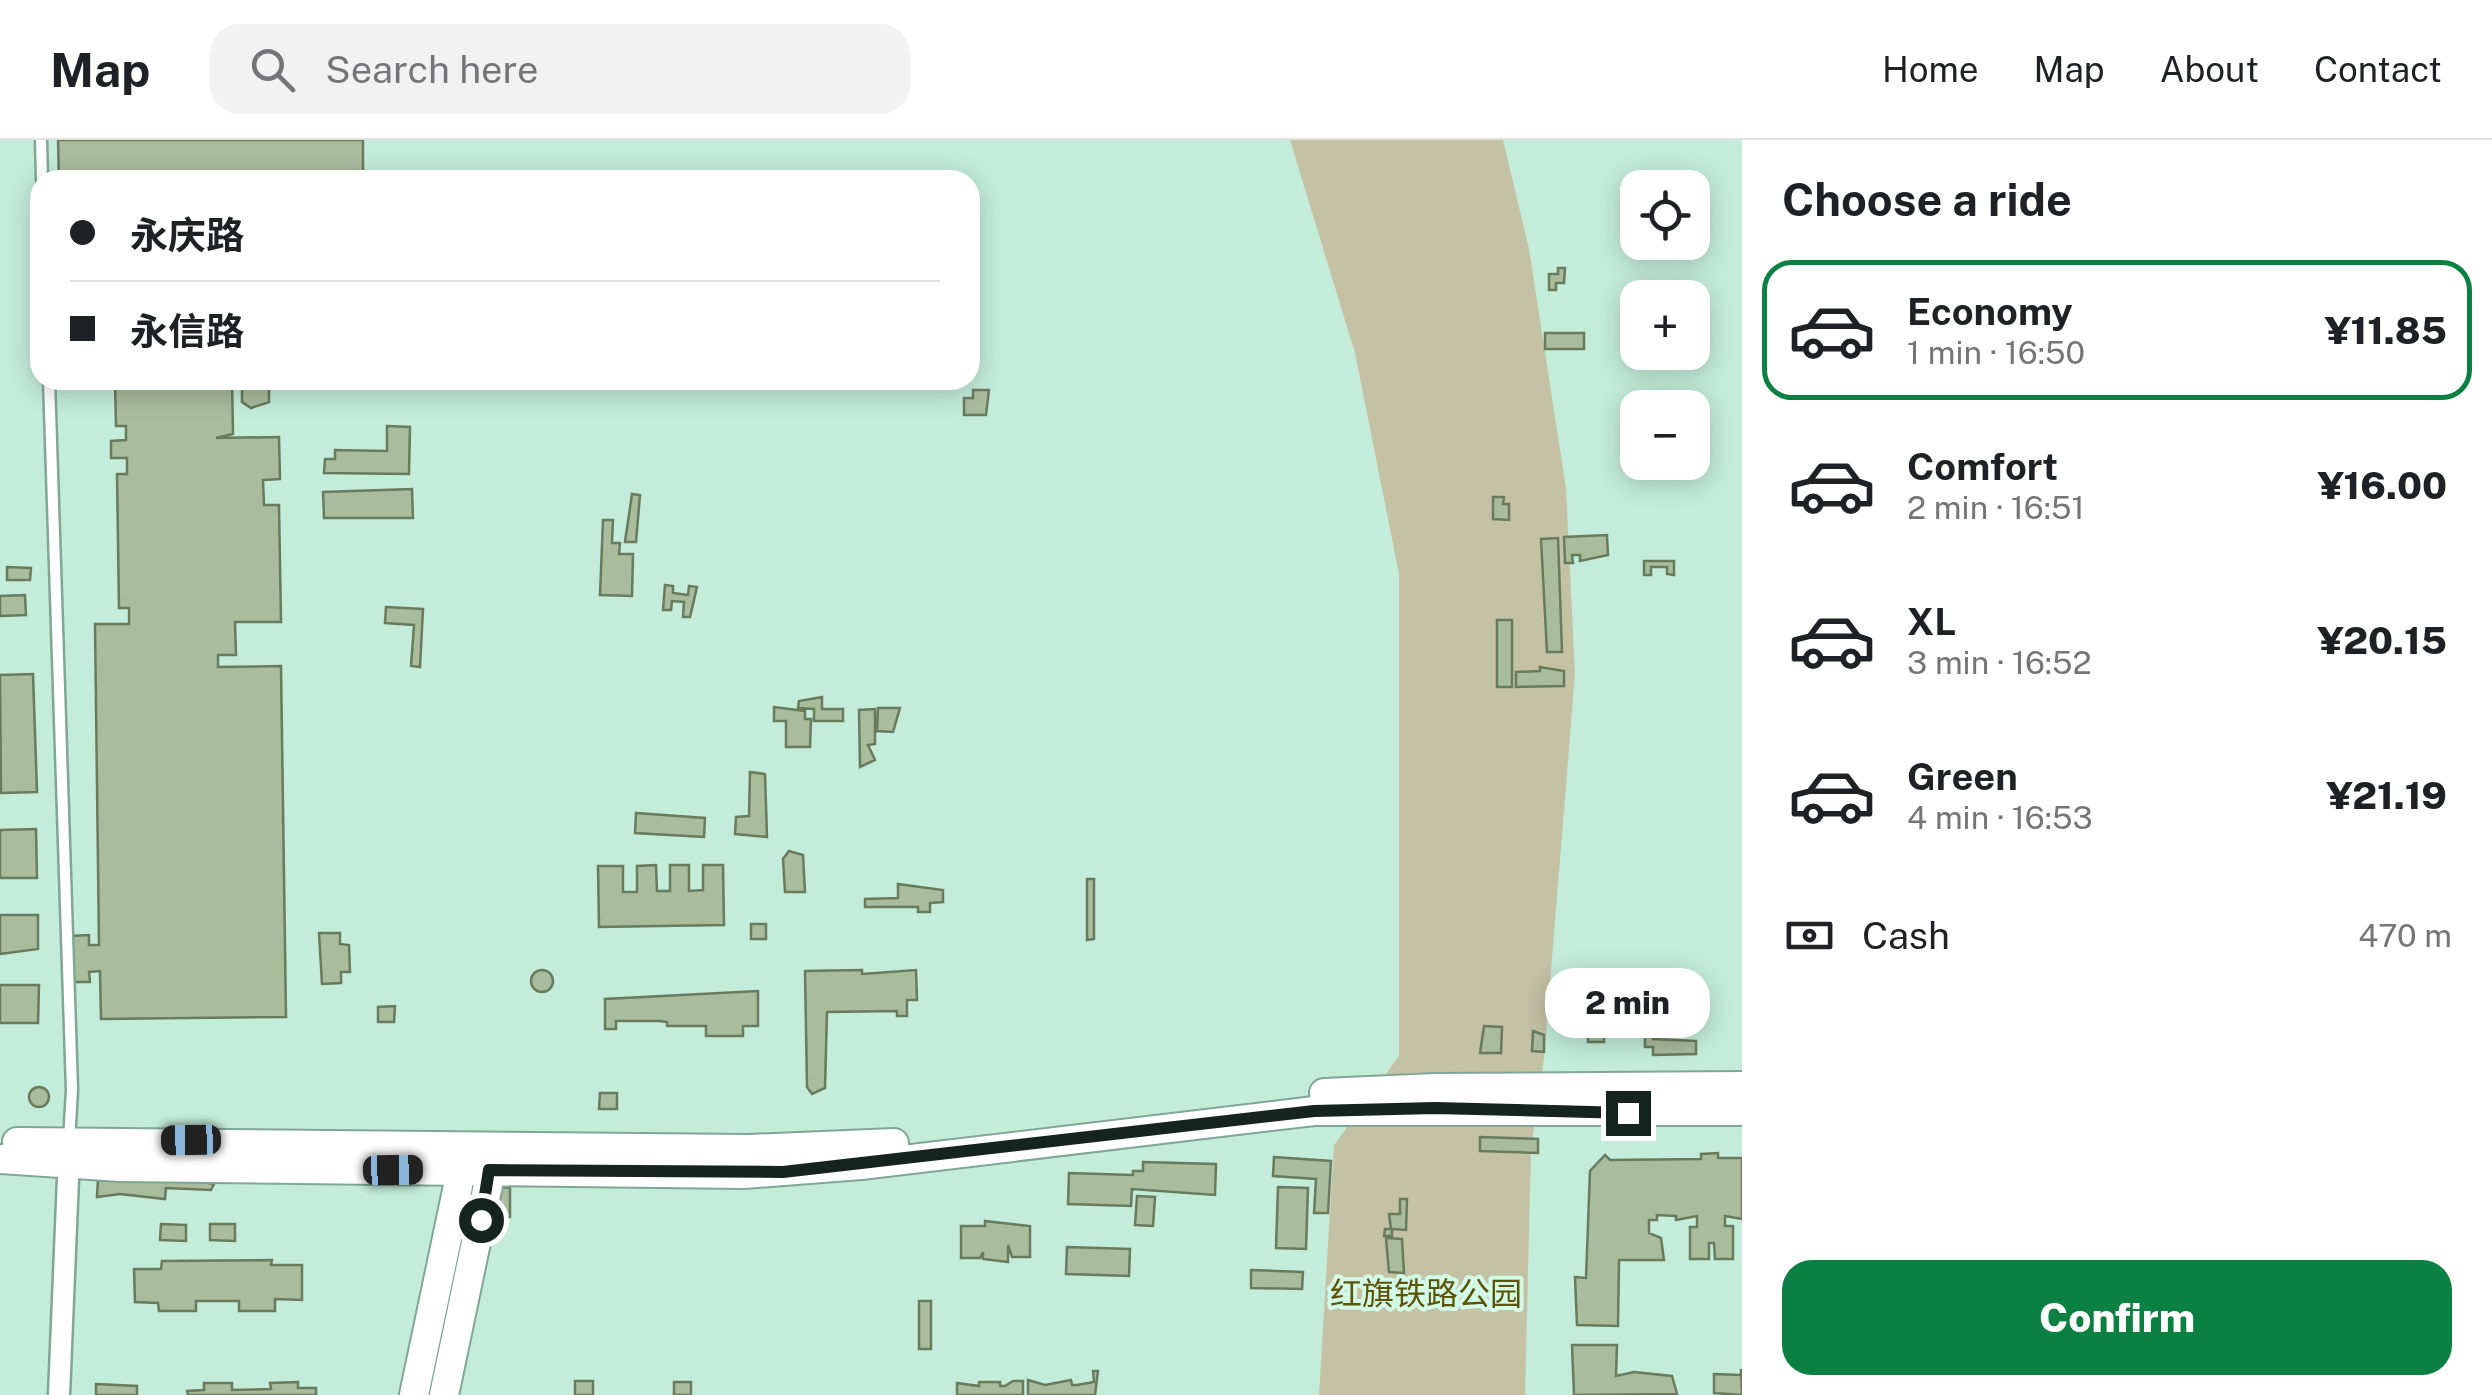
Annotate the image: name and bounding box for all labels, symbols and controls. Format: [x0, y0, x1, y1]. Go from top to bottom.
search box [210, 24, 910, 114]
text: Map [50, 41, 150, 98]
icon: search [245, 42, 300, 97]
text: Search here [325, 47, 539, 92]
text: Home [1882, 49, 1979, 90]
text: Map [2034, 49, 2105, 90]
text: About [2160, 49, 2259, 90]
text: Contact [2314, 49, 2442, 90]
map controls [1620, 170, 1710, 480]
button: locate [1620, 170, 1710, 260]
text: Choose a ride [1782, 173, 2072, 226]
text: 永庆路 [130, 213, 244, 258]
button: + [1620, 280, 1710, 370]
icon: car [1787, 285, 1877, 375]
text: Economy [1907, 289, 2073, 334]
text: ¥11.85 [2325, 308, 2447, 353]
text: 永信路 [130, 309, 244, 354]
text: 1 min · 16:50 [1907, 334, 2085, 371]
button: − [1620, 390, 1710, 480]
icon: car [1787, 440, 1877, 530]
text: Comfort [1907, 444, 2058, 489]
text: ¥16.00 [2318, 463, 2447, 508]
text: 2 min · 16:51 [1907, 489, 2085, 526]
icon: car [1787, 595, 1877, 685]
text: XL [1907, 599, 1956, 644]
text: ¥20.15 [2317, 618, 2447, 663]
text: 3 min · 16:52 [1907, 644, 2092, 681]
icon: car [1787, 750, 1877, 840]
text: Green [1907, 754, 2018, 799]
text: ¥21.19 [2326, 773, 2447, 818]
text: 4 min · 16:53 [1907, 799, 2093, 836]
icon: cash [1782, 908, 1837, 963]
text: Cash [1862, 913, 1950, 958]
text: 470 m [2358, 917, 2452, 954]
callout: 2 min [1546, 968, 1710, 1038]
text: 2 min [1585, 984, 1670, 1021]
route end [1606, 1091, 1651, 1136]
car [161, 1124, 221, 1156]
car [363, 1154, 423, 1186]
route start [459, 1198, 504, 1243]
button: Confirm [1782, 1260, 2452, 1375]
park label: 红旗铁路公园 [1330, 1275, 1522, 1312]

